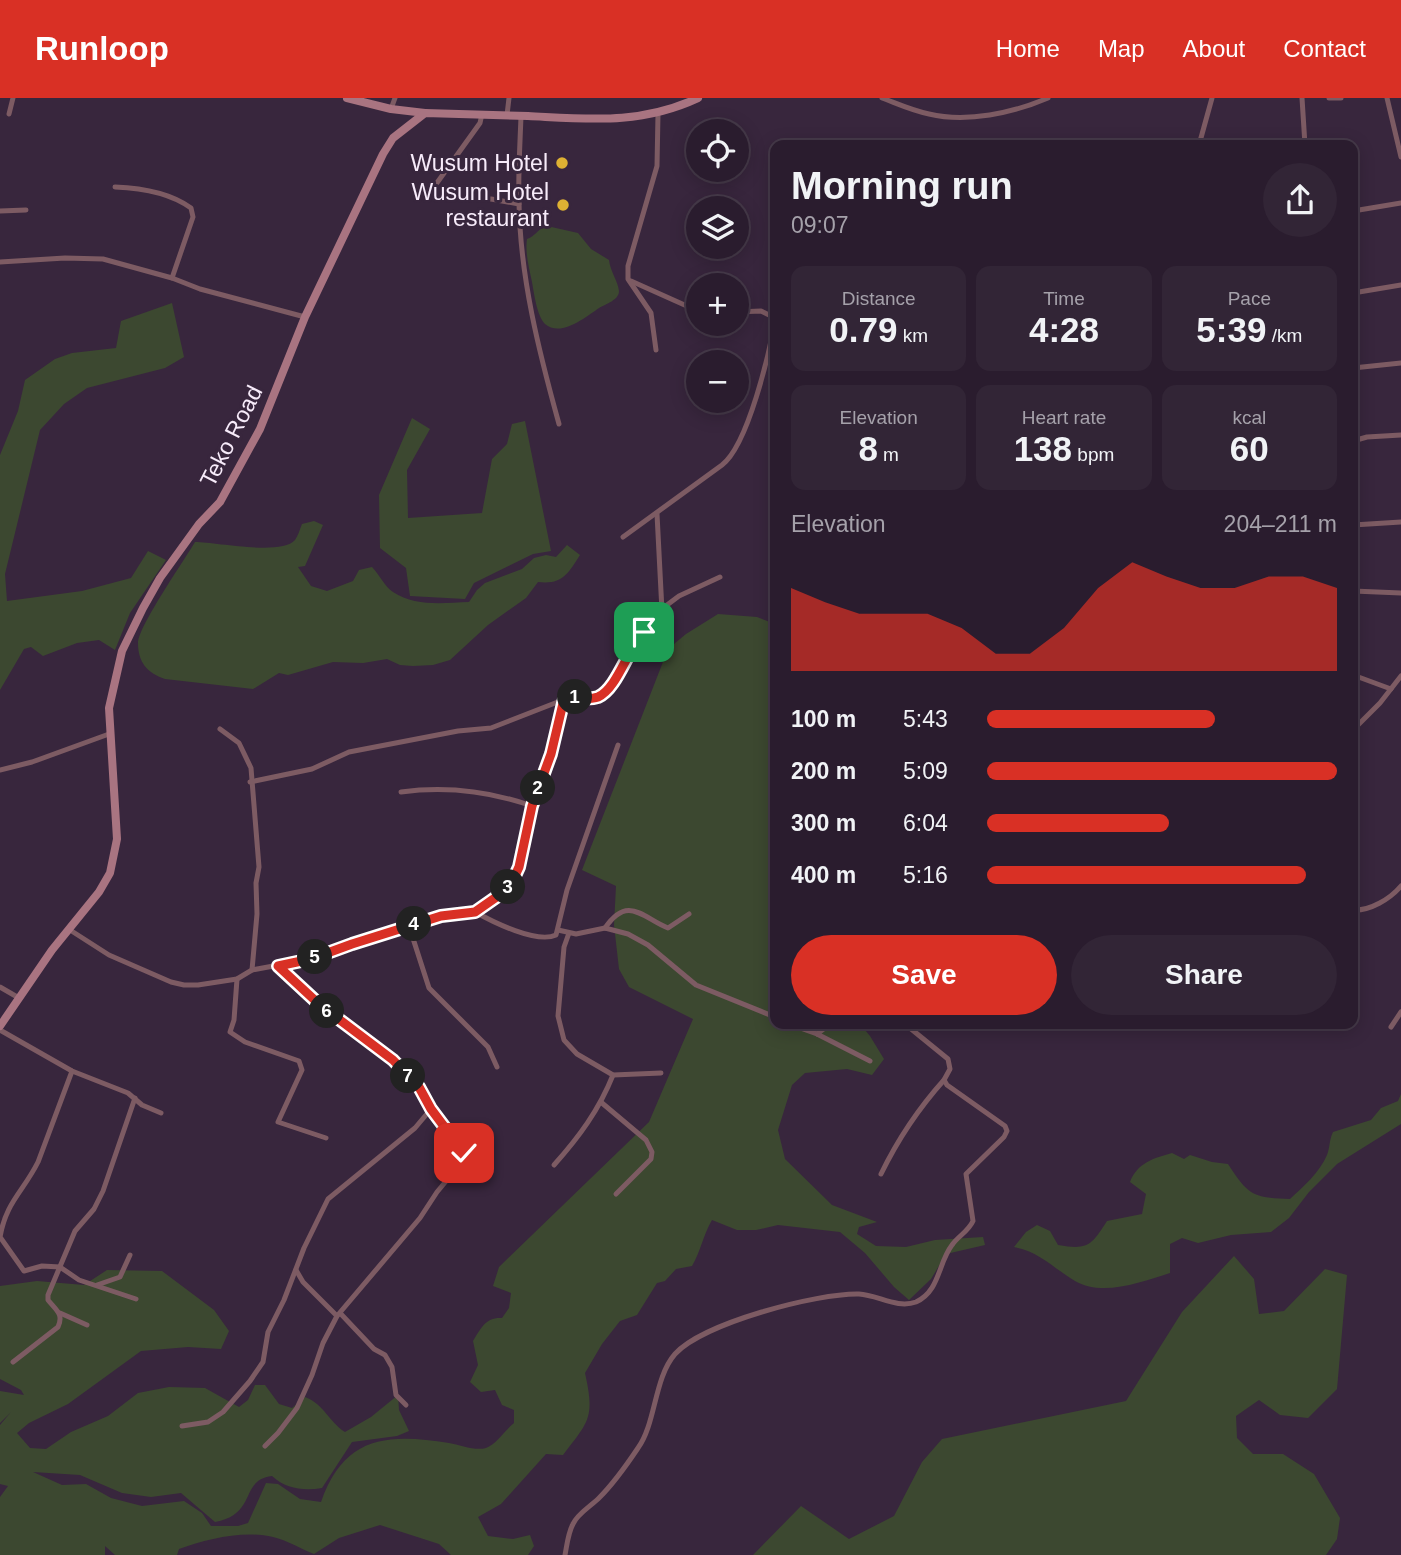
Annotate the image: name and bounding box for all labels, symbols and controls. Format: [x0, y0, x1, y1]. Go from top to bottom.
text: Runloop [35, 30, 169, 67]
text: Home [996, 35, 1060, 62]
text: Map [1098, 35, 1145, 62]
text: About [1183, 35, 1245, 62]
text: Contact [1283, 35, 1366, 62]
map controls [686, 119, 749, 413]
button: locate [686, 119, 749, 182]
place label: Wusum Hotel [410, 150, 548, 176]
marker: Wusum Hotel [554, 155, 570, 171]
button: share [1263, 163, 1337, 237]
text: Morning run [791, 165, 1013, 207]
place label: Wusum Hotel restaurant [411, 179, 550, 231]
button: layers [686, 196, 749, 259]
marker: Wusum Hotel restaurant [555, 197, 571, 213]
text: 09:07 [791, 212, 849, 238]
button: + [686, 273, 749, 336]
text: Distance [842, 288, 916, 309]
text: Time [1043, 288, 1085, 309]
text: Pace [1228, 288, 1271, 309]
text: 0.79 [829, 310, 897, 349]
text: 4:28 [1029, 310, 1099, 349]
text: 5:39 [1196, 310, 1266, 349]
text: km [897, 325, 928, 346]
text: /km [1266, 325, 1302, 346]
button: − [686, 350, 749, 413]
street label: Teko Road [194, 381, 268, 491]
text: Elevation [840, 407, 918, 428]
text: Heart rate [1022, 407, 1106, 428]
text: kcal [1232, 407, 1266, 428]
text: 8 [858, 429, 878, 468]
text: 138 [1014, 429, 1072, 468]
text: 60 [1230, 429, 1269, 468]
text: m [878, 444, 899, 465]
text: bpm [1072, 444, 1114, 465]
text: Elevation [791, 511, 886, 537]
text: 204–211 m [1224, 511, 1337, 537]
pin [614, 602, 674, 662]
icon: arrive [625, 613, 663, 651]
pin: 1 [558, 680, 592, 714]
text: 1 [569, 686, 580, 707]
text: 100 m [791, 706, 856, 732]
text: 5:43 [903, 706, 948, 732]
text: 200 m [791, 758, 856, 784]
text: 5:09 [903, 758, 948, 784]
pin: 2 [520, 770, 556, 806]
text: 2 [532, 777, 543, 798]
text: 300 m [791, 810, 856, 836]
text: 6:04 [903, 810, 948, 836]
text: 400 m [791, 862, 856, 888]
text: 5:16 [903, 862, 948, 888]
pin: 3 [490, 870, 526, 904]
text: 3 [502, 876, 513, 897]
pin: 4 [396, 906, 432, 942]
text: 4 [408, 913, 419, 934]
button: Save [791, 935, 1057, 1015]
button: Share [1071, 935, 1337, 1015]
pin: 5 [298, 940, 332, 974]
text: 5 [309, 946, 320, 967]
pin: 6 [310, 993, 344, 1028]
text: 6 [321, 1000, 332, 1021]
pin: 7 [390, 1058, 426, 1094]
text: 7 [402, 1065, 413, 1086]
pin [434, 1123, 494, 1183]
icon: check [445, 1134, 483, 1172]

